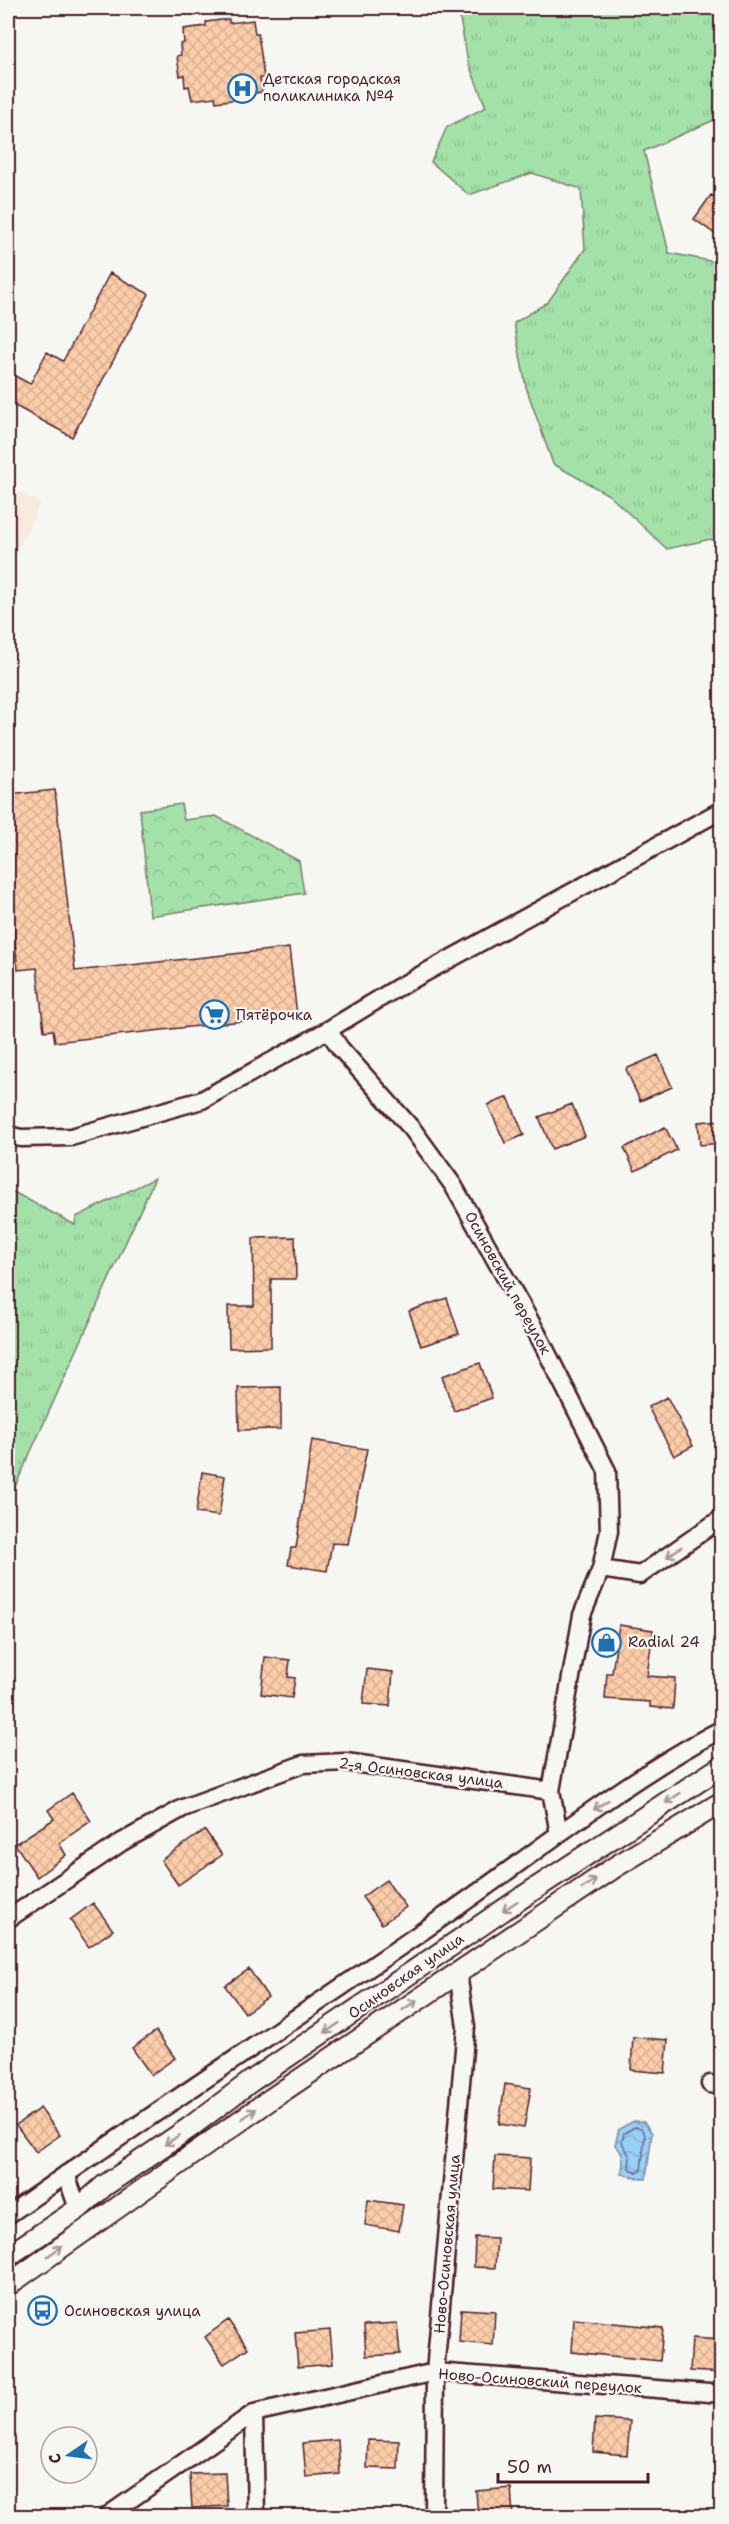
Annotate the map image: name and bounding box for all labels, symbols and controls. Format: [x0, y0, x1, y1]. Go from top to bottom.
place label: Детская городская поликлиника №4 [263, 69, 401, 106]
hospital icon: Детская городская поликлиника №4 [226, 72, 258, 104]
supermarket icon: Пятёрочка [199, 999, 231, 1031]
place label: Пятёрочка [236, 1005, 313, 1025]
street label: Осиновский переулок [460, 1208, 556, 1358]
one-way arrow [666, 1546, 682, 1558]
shop icon: Radial 24 [591, 1626, 623, 1658]
place label: Radial 24 [628, 1632, 700, 1652]
street label: 2-я Осиновская улица [338, 1753, 505, 1793]
one-way arrow [664, 1792, 681, 1805]
one-way arrow [593, 1799, 610, 1811]
one-way arrow [580, 1878, 597, 1890]
one-way arrow [501, 1899, 518, 1912]
street label: Осиновская улица [344, 1928, 468, 2023]
one-way arrow [402, 1999, 418, 2011]
one-way arrow [324, 2022, 340, 2034]
one-way arrow [240, 2108, 256, 2120]
one-way arrow [164, 2134, 181, 2146]
street label: Ново-Осиновская улица [429, 2153, 465, 2335]
one-way arrow [47, 2245, 63, 2257]
bus stop icon: Осиновская улица [27, 2295, 59, 2327]
place label: Осиновская улица [64, 2301, 201, 2321]
street label: Ново-Осиновский переулок [437, 2364, 643, 2398]
north arrow [39, 2425, 99, 2485]
scale bar [498, 2446, 648, 2484]
text: С [44, 2451, 66, 2466]
text: 50 m [507, 2455, 552, 2479]

